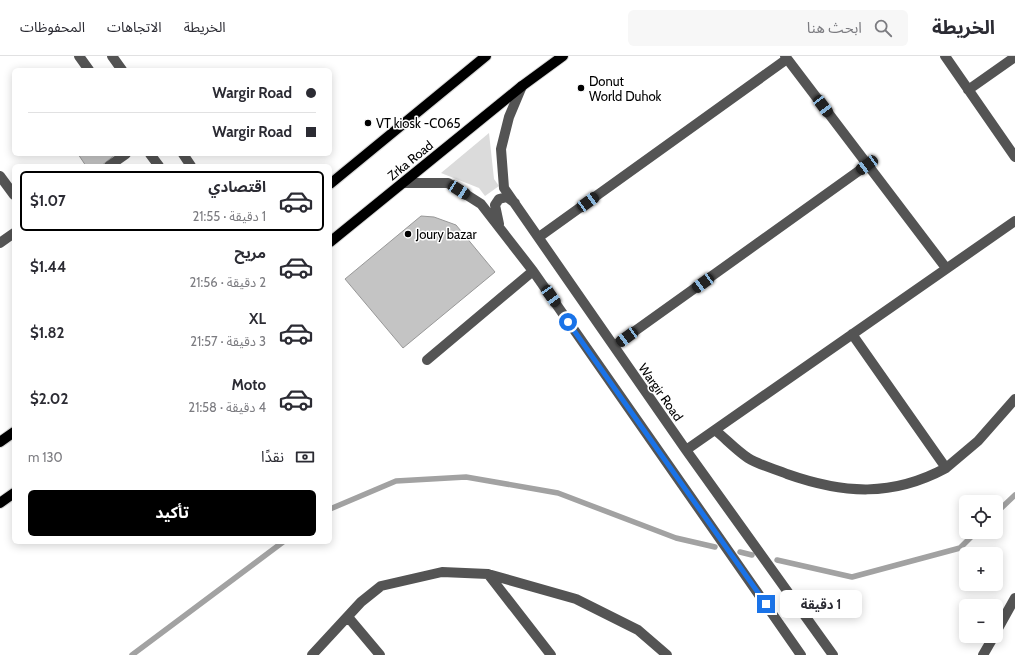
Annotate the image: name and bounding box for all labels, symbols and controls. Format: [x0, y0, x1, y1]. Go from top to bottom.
search box [628, 10, 908, 46]
text: الخريطة [932, 16, 995, 39]
icon: search [872, 17, 894, 39]
text: المحفوظات [20, 18, 85, 36]
text: الاتجاهات [107, 18, 162, 36]
text: الخريطة [184, 18, 226, 36]
text: ابحث هنا [807, 19, 862, 37]
place label: Donut World Duhok [589, 73, 662, 104]
marker: Donut World Duhok [576, 83, 586, 93]
text: Wargir Road [212, 84, 292, 102]
car [811, 93, 835, 119]
place label: VT kiosk -C065 [376, 115, 461, 131]
marker: VT kiosk -C065 [363, 118, 373, 128]
text: Wargir Road [212, 123, 292, 141]
street label: Zrka Road [384, 137, 436, 183]
car [854, 153, 880, 177]
text: اقتصادي [208, 178, 266, 196]
car [446, 178, 472, 202]
icon: car [278, 183, 314, 219]
car [575, 190, 601, 214]
text: $1.07 [30, 192, 66, 210]
text: 1 دقيقة · 21:55 [192, 208, 266, 224]
place label: Joury bazar [415, 226, 478, 242]
marker: Joury bazar [403, 229, 413, 239]
text: مريح [234, 244, 266, 262]
icon: car [278, 249, 314, 285]
text: $1.44 [30, 258, 66, 276]
car [690, 271, 716, 295]
text: 2 دقيقة · 21:56 [190, 274, 266, 290]
car [539, 283, 563, 309]
text: XL [249, 310, 266, 328]
route start [559, 313, 577, 331]
icon: car [278, 315, 314, 351]
text: $1.82 [30, 324, 65, 342]
car [614, 325, 640, 349]
text: 3 دقيقة · 21:57 [190, 333, 266, 349]
street label: Wargir Road [635, 360, 687, 424]
text: Moto [232, 376, 266, 394]
icon: car [278, 381, 314, 417]
text: $2.02 [30, 390, 68, 408]
text: 4 دقيقة · 21:58 [188, 399, 266, 415]
icon: cash [294, 446, 316, 468]
text: نقدًا [261, 448, 284, 466]
text: 130 m [28, 449, 63, 465]
button: تأكيد [28, 490, 316, 536]
map controls [959, 495, 1003, 643]
button: locate [959, 495, 1003, 539]
button: + [959, 547, 1003, 591]
callout: 1 دقيقة [780, 590, 862, 618]
route end [757, 595, 775, 613]
text: 1 دقيقة [801, 596, 841, 612]
button: − [959, 599, 1003, 643]

